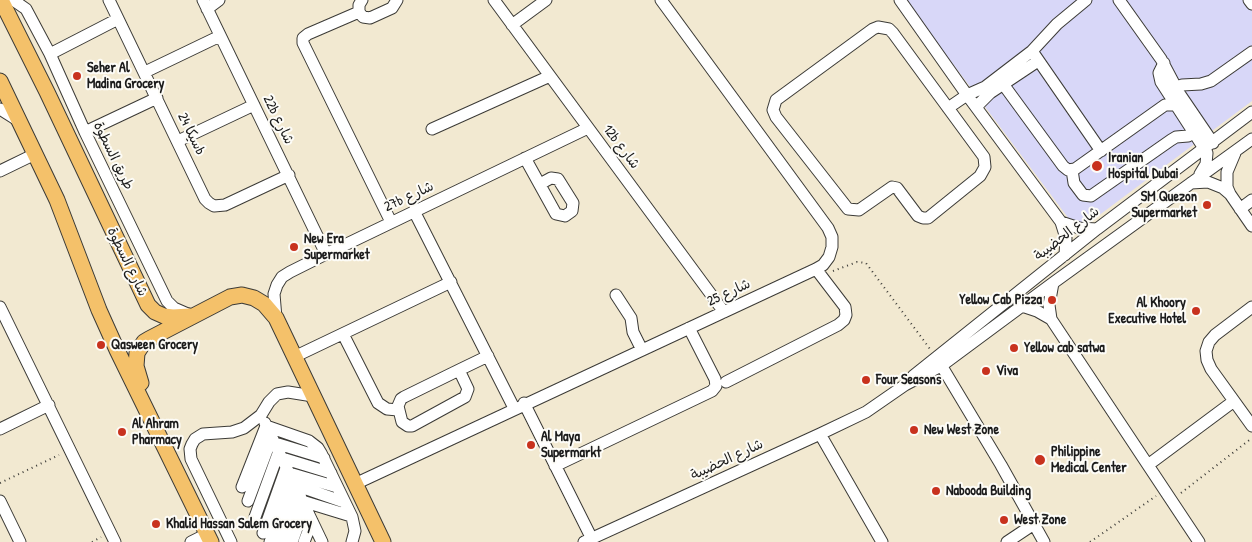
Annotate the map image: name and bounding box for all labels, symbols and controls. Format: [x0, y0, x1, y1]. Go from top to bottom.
place label: Seher Al Madina Grocery [87, 60, 165, 92]
marker: Seher Al Madina Grocery [71, 70, 83, 82]
street label: 22b شارع [259, 93, 297, 147]
street label: سيكا 24b [174, 110, 208, 158]
street label: طريق السطوة [89, 119, 137, 193]
street label: 12b شارع [599, 122, 643, 172]
place label: Iranian Hospital Dubai [1108, 150, 1179, 182]
marker: Iranian Hospital Dubai [1090, 159, 1104, 173]
street label: 27b شارع [382, 178, 436, 216]
place label: SM Quezon Supermarket [1131, 189, 1197, 222]
marker: SM Quezon Supermarket [1201, 199, 1213, 211]
street label: شارع الحضيبة [1031, 203, 1103, 265]
street label: شارع السطوة [103, 225, 151, 299]
place label: New Era Supermarket [304, 231, 370, 264]
marker: New Era Supermarket [288, 241, 300, 253]
street label: شارع 25 [705, 276, 753, 310]
place label: Yellow Cab Pizza [959, 292, 1042, 308]
marker: Yellow Cab Pizza [1046, 294, 1058, 306]
place label: Al Khoory Executive Hotel [1108, 295, 1186, 328]
marker: Al Khoory Executive Hotel [1190, 305, 1202, 317]
place label: Qasween Grocery [111, 337, 198, 353]
marker: Qasween Grocery [95, 339, 107, 351]
place label: Yellow cab satwa [1024, 340, 1105, 356]
marker: Yellow cab satwa [1008, 342, 1020, 354]
place label: Viva [996, 363, 1018, 379]
marker: Viva [980, 365, 992, 377]
place label: Four Seasons [876, 372, 941, 388]
marker: Four Seasons [860, 374, 872, 386]
place label: Al Ahram Pharmacy [132, 416, 182, 448]
place label: New West Zone [924, 422, 999, 438]
marker: New West Zone [908, 424, 920, 436]
marker: Al Ahram Pharmacy [116, 426, 128, 438]
place label: Al Maya Supermarkt [541, 429, 601, 462]
street label: شارع الحضيبة [688, 436, 766, 484]
marker: Al Maya Supermarkt [525, 439, 537, 451]
place label: Philippine Medical Center [1051, 444, 1127, 477]
marker: Philippine Medical Center [1033, 453, 1047, 467]
place label: Nabooda Building [946, 483, 1031, 499]
marker: Nabooda Building [930, 485, 942, 497]
place label: West Zone [1014, 512, 1066, 528]
marker: West Zone [998, 514, 1010, 526]
place label: Khalid Hassan Salem Grocery [166, 516, 312, 532]
marker: Khalid Hassan Salem Grocery [150, 518, 162, 530]

